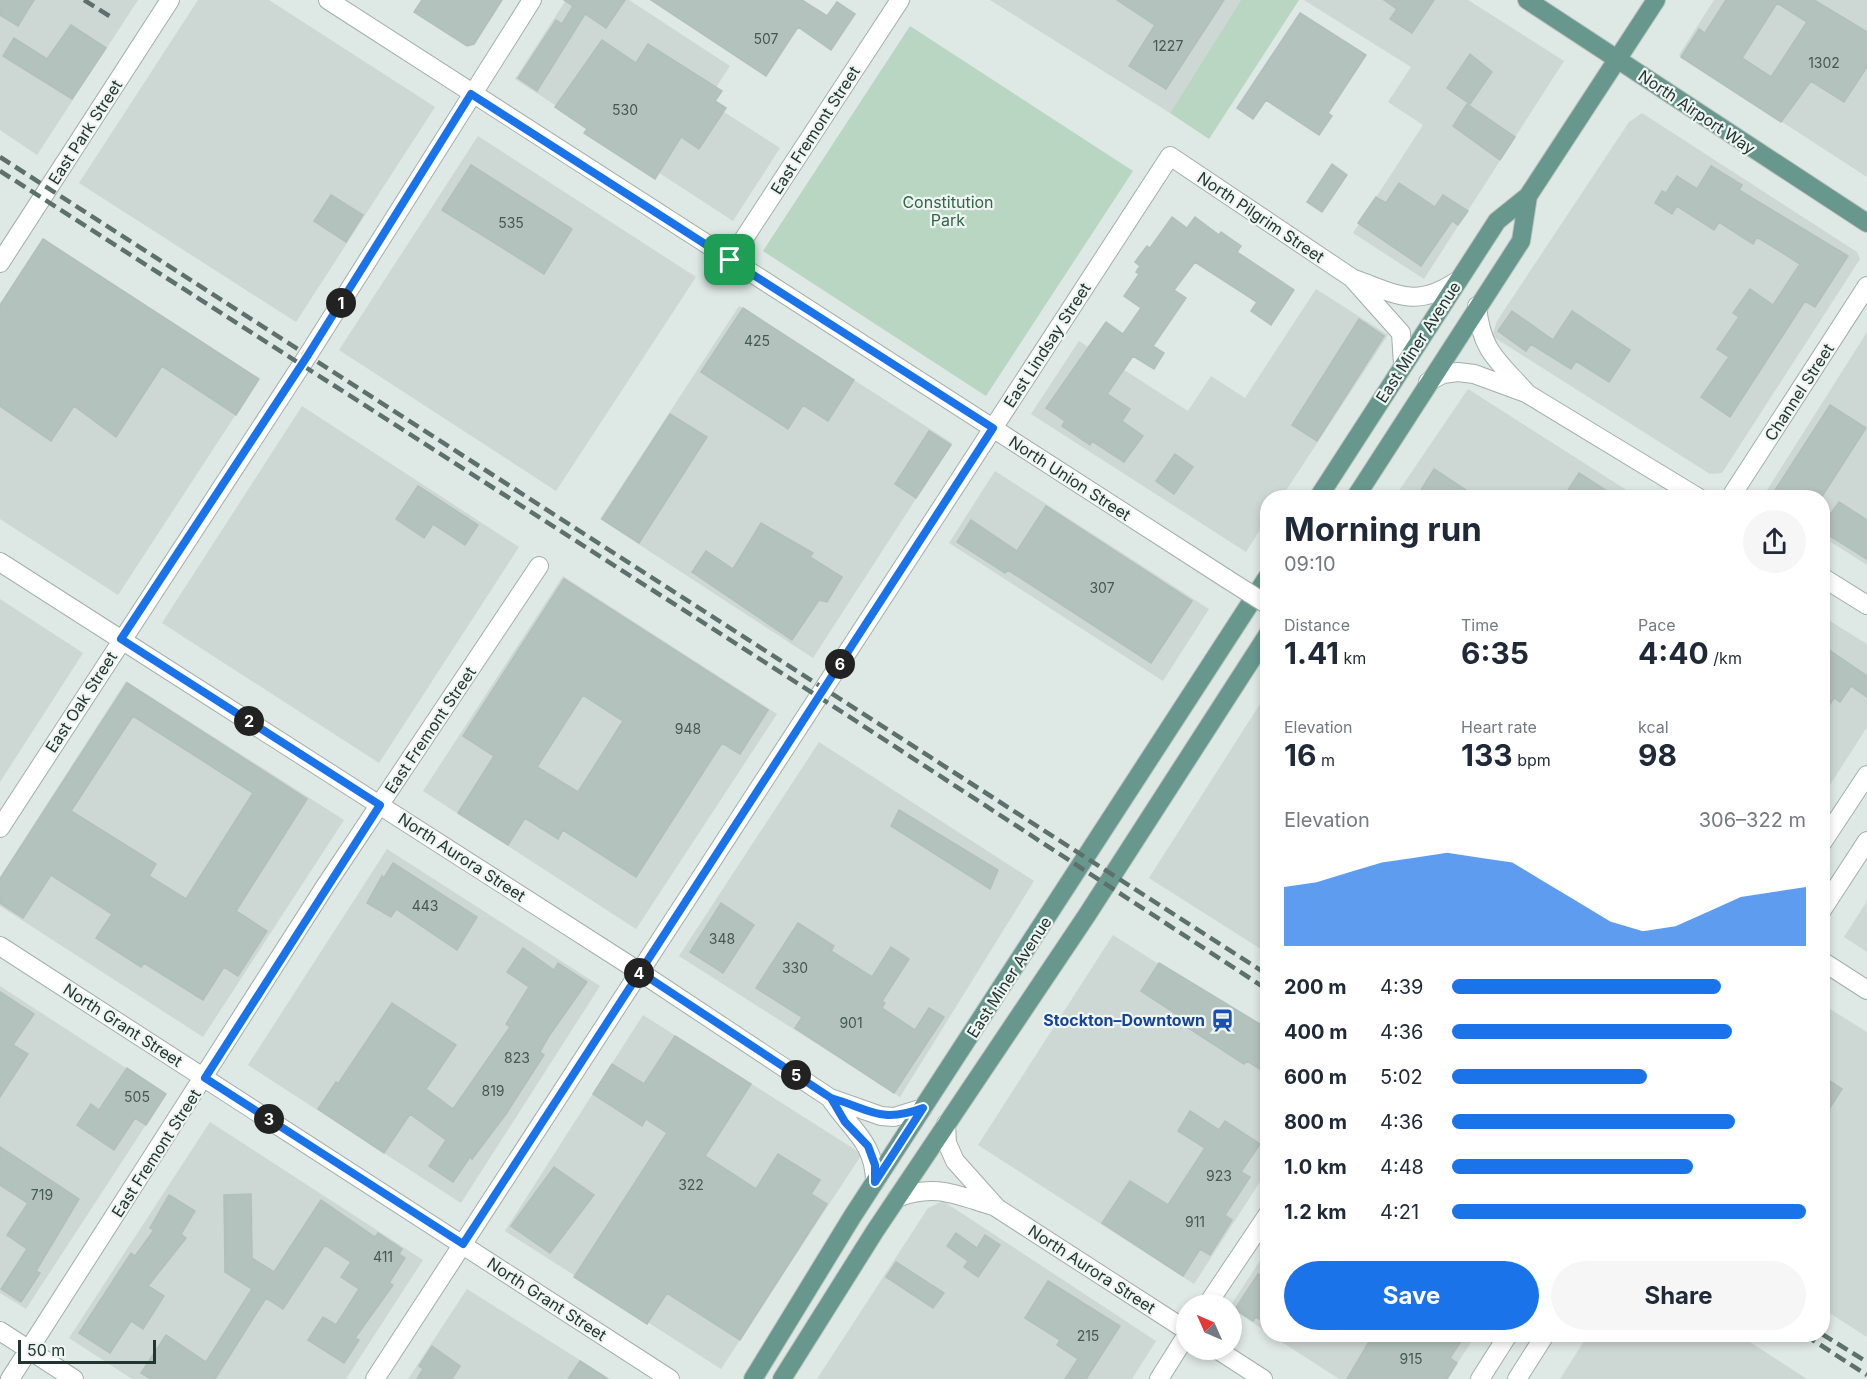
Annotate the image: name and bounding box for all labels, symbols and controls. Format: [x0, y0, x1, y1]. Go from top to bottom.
house number: 507 [754, 30, 779, 47]
house number: 1227 [1153, 37, 1183, 54]
house number: 1302 [1808, 54, 1840, 71]
street label: East Fremont Street [766, 62, 864, 198]
street label: North Airport Way [1635, 66, 1759, 158]
street label: East Park Street [44, 76, 126, 188]
house number: 530 [612, 101, 638, 118]
street label: North Pilgrim Street [1194, 167, 1328, 267]
park label: Constitution Park [902, 192, 994, 230]
house number: 535 [498, 214, 524, 231]
pin [704, 234, 755, 285]
icon: arrive [713, 243, 746, 276]
street label: East Miner Avenue [1371, 278, 1465, 406]
street label: East Lindsay Street [999, 279, 1095, 411]
pin: 1 [326, 288, 356, 318]
text: 1 [338, 293, 344, 313]
house number: 425 [744, 332, 770, 349]
street label: Channel Street [1760, 340, 1838, 444]
street label: North Union Street [1005, 431, 1135, 525]
text: Morning run [1284, 509, 1482, 549]
button: share [1743, 510, 1806, 573]
text: 09:10 [1284, 552, 1336, 576]
house number: 307 [1089, 579, 1115, 596]
text: Distance [1284, 615, 1350, 635]
text: Time [1461, 615, 1499, 635]
text: Pace [1638, 615, 1676, 635]
text: 1.41 [1284, 635, 1339, 671]
text: 6:35 [1461, 635, 1529, 671]
text: 4:40 [1638, 635, 1709, 671]
street label: East Oak Street [41, 648, 121, 756]
text: km [1339, 648, 1366, 668]
text: /km [1709, 648, 1742, 668]
pin: 6 [825, 649, 855, 679]
text: 6 [835, 654, 845, 674]
street label: East Fremont Street [380, 663, 480, 797]
pin: 2 [234, 706, 264, 736]
text: 2 [244, 711, 254, 731]
text: Elevation [1284, 717, 1353, 737]
text: Heart rate [1461, 717, 1537, 737]
text: kcal [1638, 717, 1669, 737]
house number: 948 [675, 720, 701, 737]
text: 16 [1284, 737, 1316, 773]
text: 133 [1461, 737, 1513, 773]
text: 98 [1638, 737, 1677, 773]
text: m [1316, 750, 1335, 770]
text: bpm [1513, 750, 1551, 770]
street label: North Aurora Street [395, 808, 529, 906]
text: Elevation [1284, 808, 1370, 832]
text: 306–322 m [1699, 808, 1806, 832]
house number: 443 [412, 897, 438, 914]
street label: East Miner Avenue [962, 913, 1056, 1041]
house number: 348 [709, 930, 735, 947]
pin: 4 [624, 958, 654, 988]
house number: 330 [782, 959, 808, 976]
text: 4 [634, 963, 644, 983]
text: 200 m [1284, 975, 1347, 999]
text: 4:39 [1380, 975, 1423, 999]
street label: North Grant Street [60, 979, 186, 1071]
station icon: Stockton–Downtown [1210, 1007, 1236, 1033]
place label: Stockton–Downtown [1043, 1010, 1205, 1030]
house number: 901 [839, 1014, 863, 1031]
text: 400 m [1284, 1020, 1348, 1044]
text: 4:36 [1380, 1020, 1423, 1044]
house number: 823 [504, 1049, 530, 1066]
pin: 5 [781, 1060, 811, 1090]
text: 5 [791, 1065, 801, 1085]
text: 600 m [1284, 1065, 1347, 1089]
text: 5:02 [1380, 1065, 1423, 1089]
house number: 819 [481, 1082, 505, 1099]
street label: East Fremont Street [107, 1085, 205, 1221]
house number: 505 [124, 1088, 150, 1105]
pin: 3 [254, 1104, 284, 1134]
text: 3 [264, 1109, 274, 1129]
text: 800 m [1284, 1110, 1347, 1134]
text: 4:36 [1380, 1110, 1423, 1134]
text: 1.0 km [1284, 1155, 1347, 1179]
text: 4:48 [1380, 1155, 1424, 1179]
house number: 923 [1206, 1167, 1232, 1184]
house number: 322 [678, 1176, 704, 1193]
house number: 719 [31, 1186, 53, 1203]
text: 1.2 km [1284, 1200, 1347, 1224]
text: 4:21 [1380, 1200, 1419, 1224]
house number: 911 [1185, 1213, 1205, 1230]
street label: North Aurora Street [1025, 1220, 1159, 1318]
house number: 411 [373, 1248, 393, 1265]
street label: North Grant Street [484, 1253, 610, 1345]
button: Save [1284, 1261, 1539, 1330]
button: Share [1551, 1261, 1806, 1330]
north arrow [1176, 1294, 1242, 1360]
map controls [1176, 1294, 1242, 1360]
house number: 215 [1077, 1327, 1099, 1344]
scale bar [18, 1337, 156, 1364]
text: 50 m [27, 1340, 65, 1360]
house number: 915 [1400, 1350, 1422, 1367]

